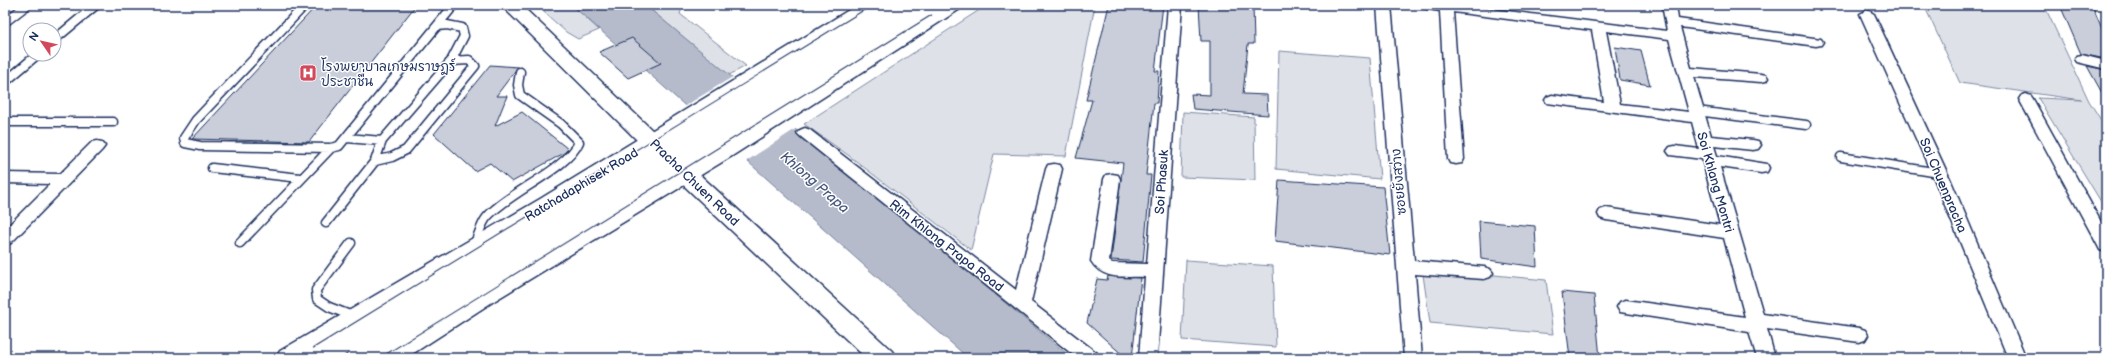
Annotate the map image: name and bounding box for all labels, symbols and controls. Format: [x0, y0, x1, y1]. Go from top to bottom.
north arrow [22, 22, 62, 62]
text: N [26, 30, 42, 44]
place label: โรงพยาบาลเกษมราษฎร์ ประชาชื่น [321, 57, 456, 90]
hospital icon: โรงพยาบาลเกษมราษฎร์ ประชาชื่น [298, 63, 318, 83]
street label: Soi Khlang Montri [1693, 130, 1737, 234]
street label: Pracha Chuen Road [646, 136, 743, 230]
street label: Soi Chuenpracha [1916, 136, 1970, 235]
street label: Ratchadaphisek Road [522, 145, 641, 225]
water label: Khlong Prapa [777, 148, 853, 217]
street label: ซอยยังสว่าง [1387, 148, 1410, 216]
street label: Soi Phasuk [1152, 149, 1172, 215]
street label: Rim Khlong Prapa Road [886, 196, 1007, 295]

